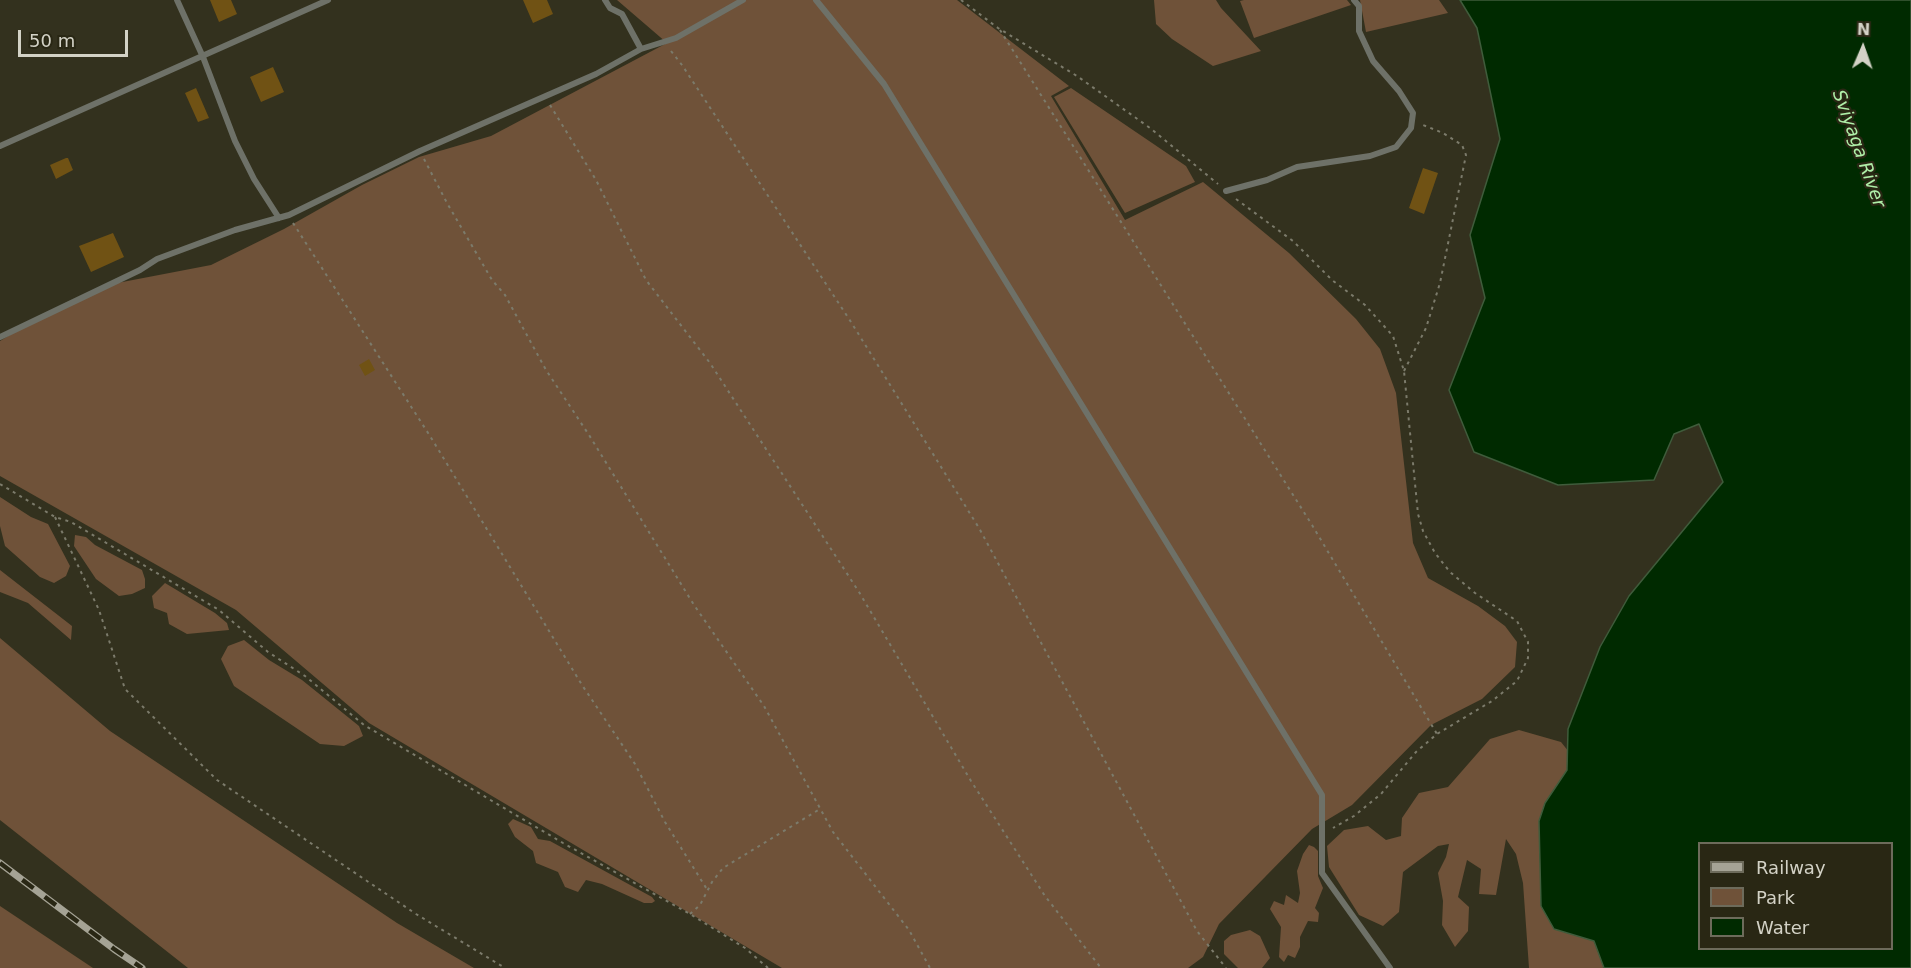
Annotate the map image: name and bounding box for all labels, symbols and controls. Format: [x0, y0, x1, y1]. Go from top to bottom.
scale bar [21, 18, 130, 56]
north arrow [1833, 18, 1893, 78]
text: N [1857, 20, 1871, 39]
text: 50 m [29, 30, 75, 51]
water label: Sviyaga River [1827, 87, 1889, 211]
legend [1698, 842, 1893, 950]
text: Railway [1756, 857, 1826, 878]
text: Park [1756, 887, 1795, 908]
text: Water [1756, 917, 1809, 938]

